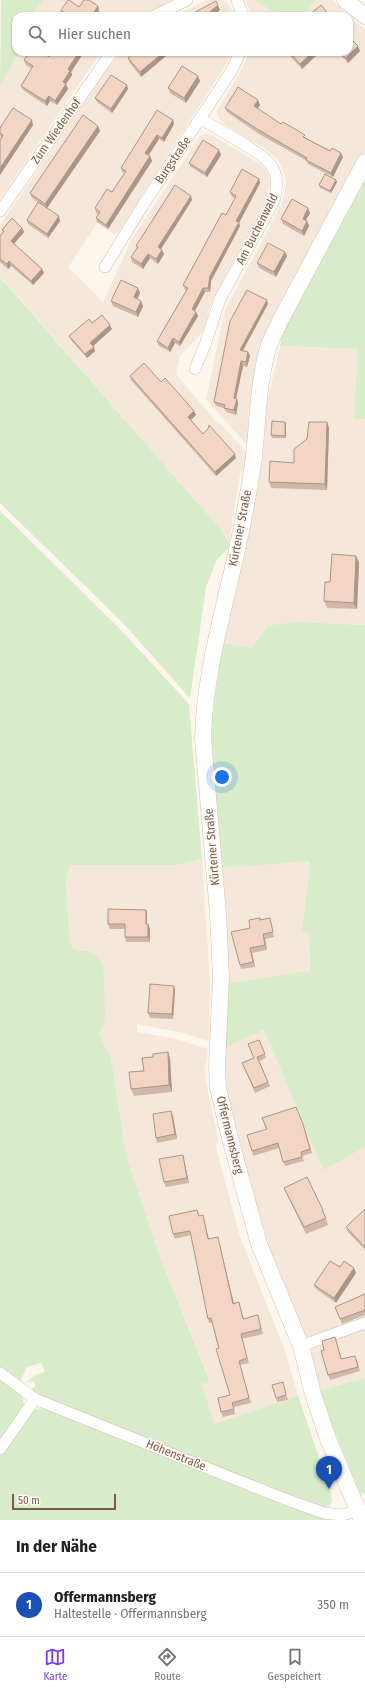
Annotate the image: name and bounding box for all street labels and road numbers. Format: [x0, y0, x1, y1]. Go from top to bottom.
street label: Zum Wiedenhof [28, 94, 84, 166]
street label: Burgstraße [152, 134, 194, 186]
street label: Am Buchenwald [233, 191, 281, 267]
street label: Kürtener Straße [226, 489, 254, 567]
street label: Kürtener Straße [202, 808, 222, 886]
street label: Offermannsberg [214, 1095, 247, 1176]
street label: Höhenstraße [144, 1437, 208, 1473]

